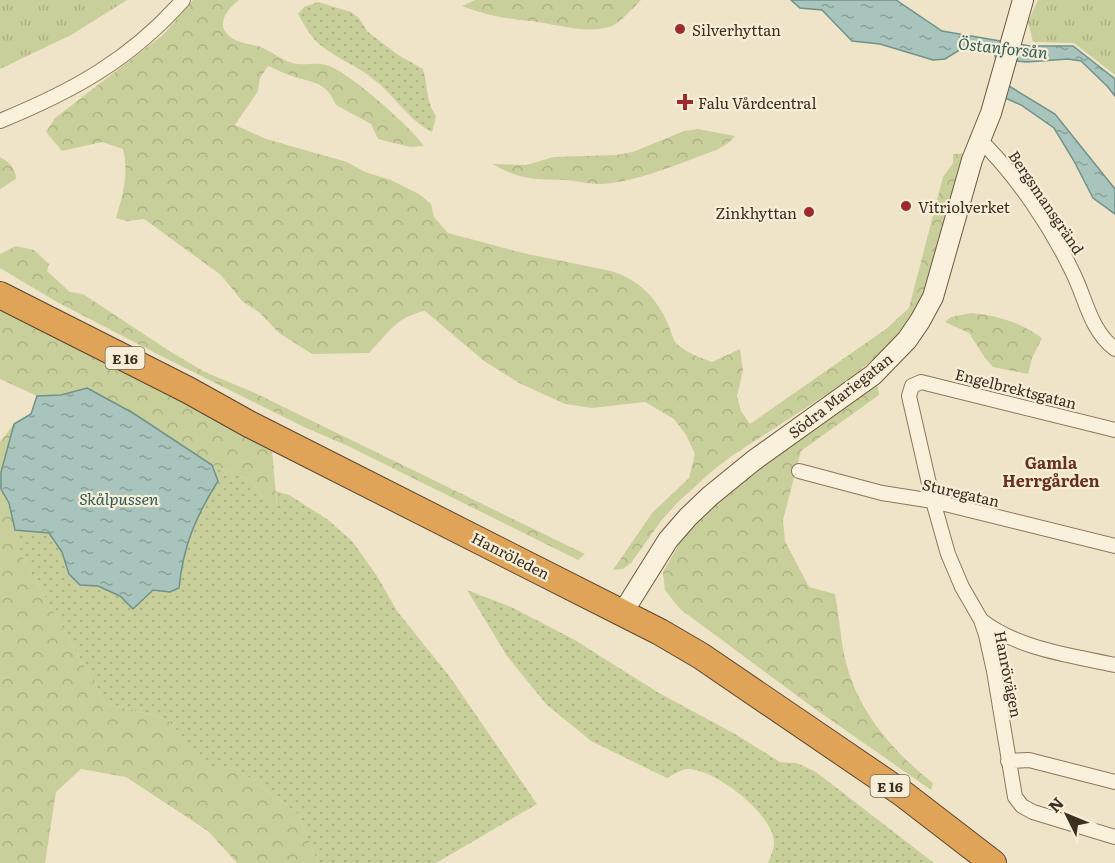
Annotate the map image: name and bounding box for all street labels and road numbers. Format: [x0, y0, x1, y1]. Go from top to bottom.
street label: Bergsmansgränd [1004, 145, 1090, 259]
road number: E 16 [106, 347, 144, 369]
street label: Södra Mariegatan [783, 347, 897, 443]
street label: Engelbrektsgatan [953, 362, 1079, 414]
street label: Sturegatan [920, 472, 1002, 512]
street label: Hanröleden [468, 525, 554, 585]
street label: Hanrövägen [989, 629, 1029, 720]
road number: E 16 [870, 775, 910, 797]

